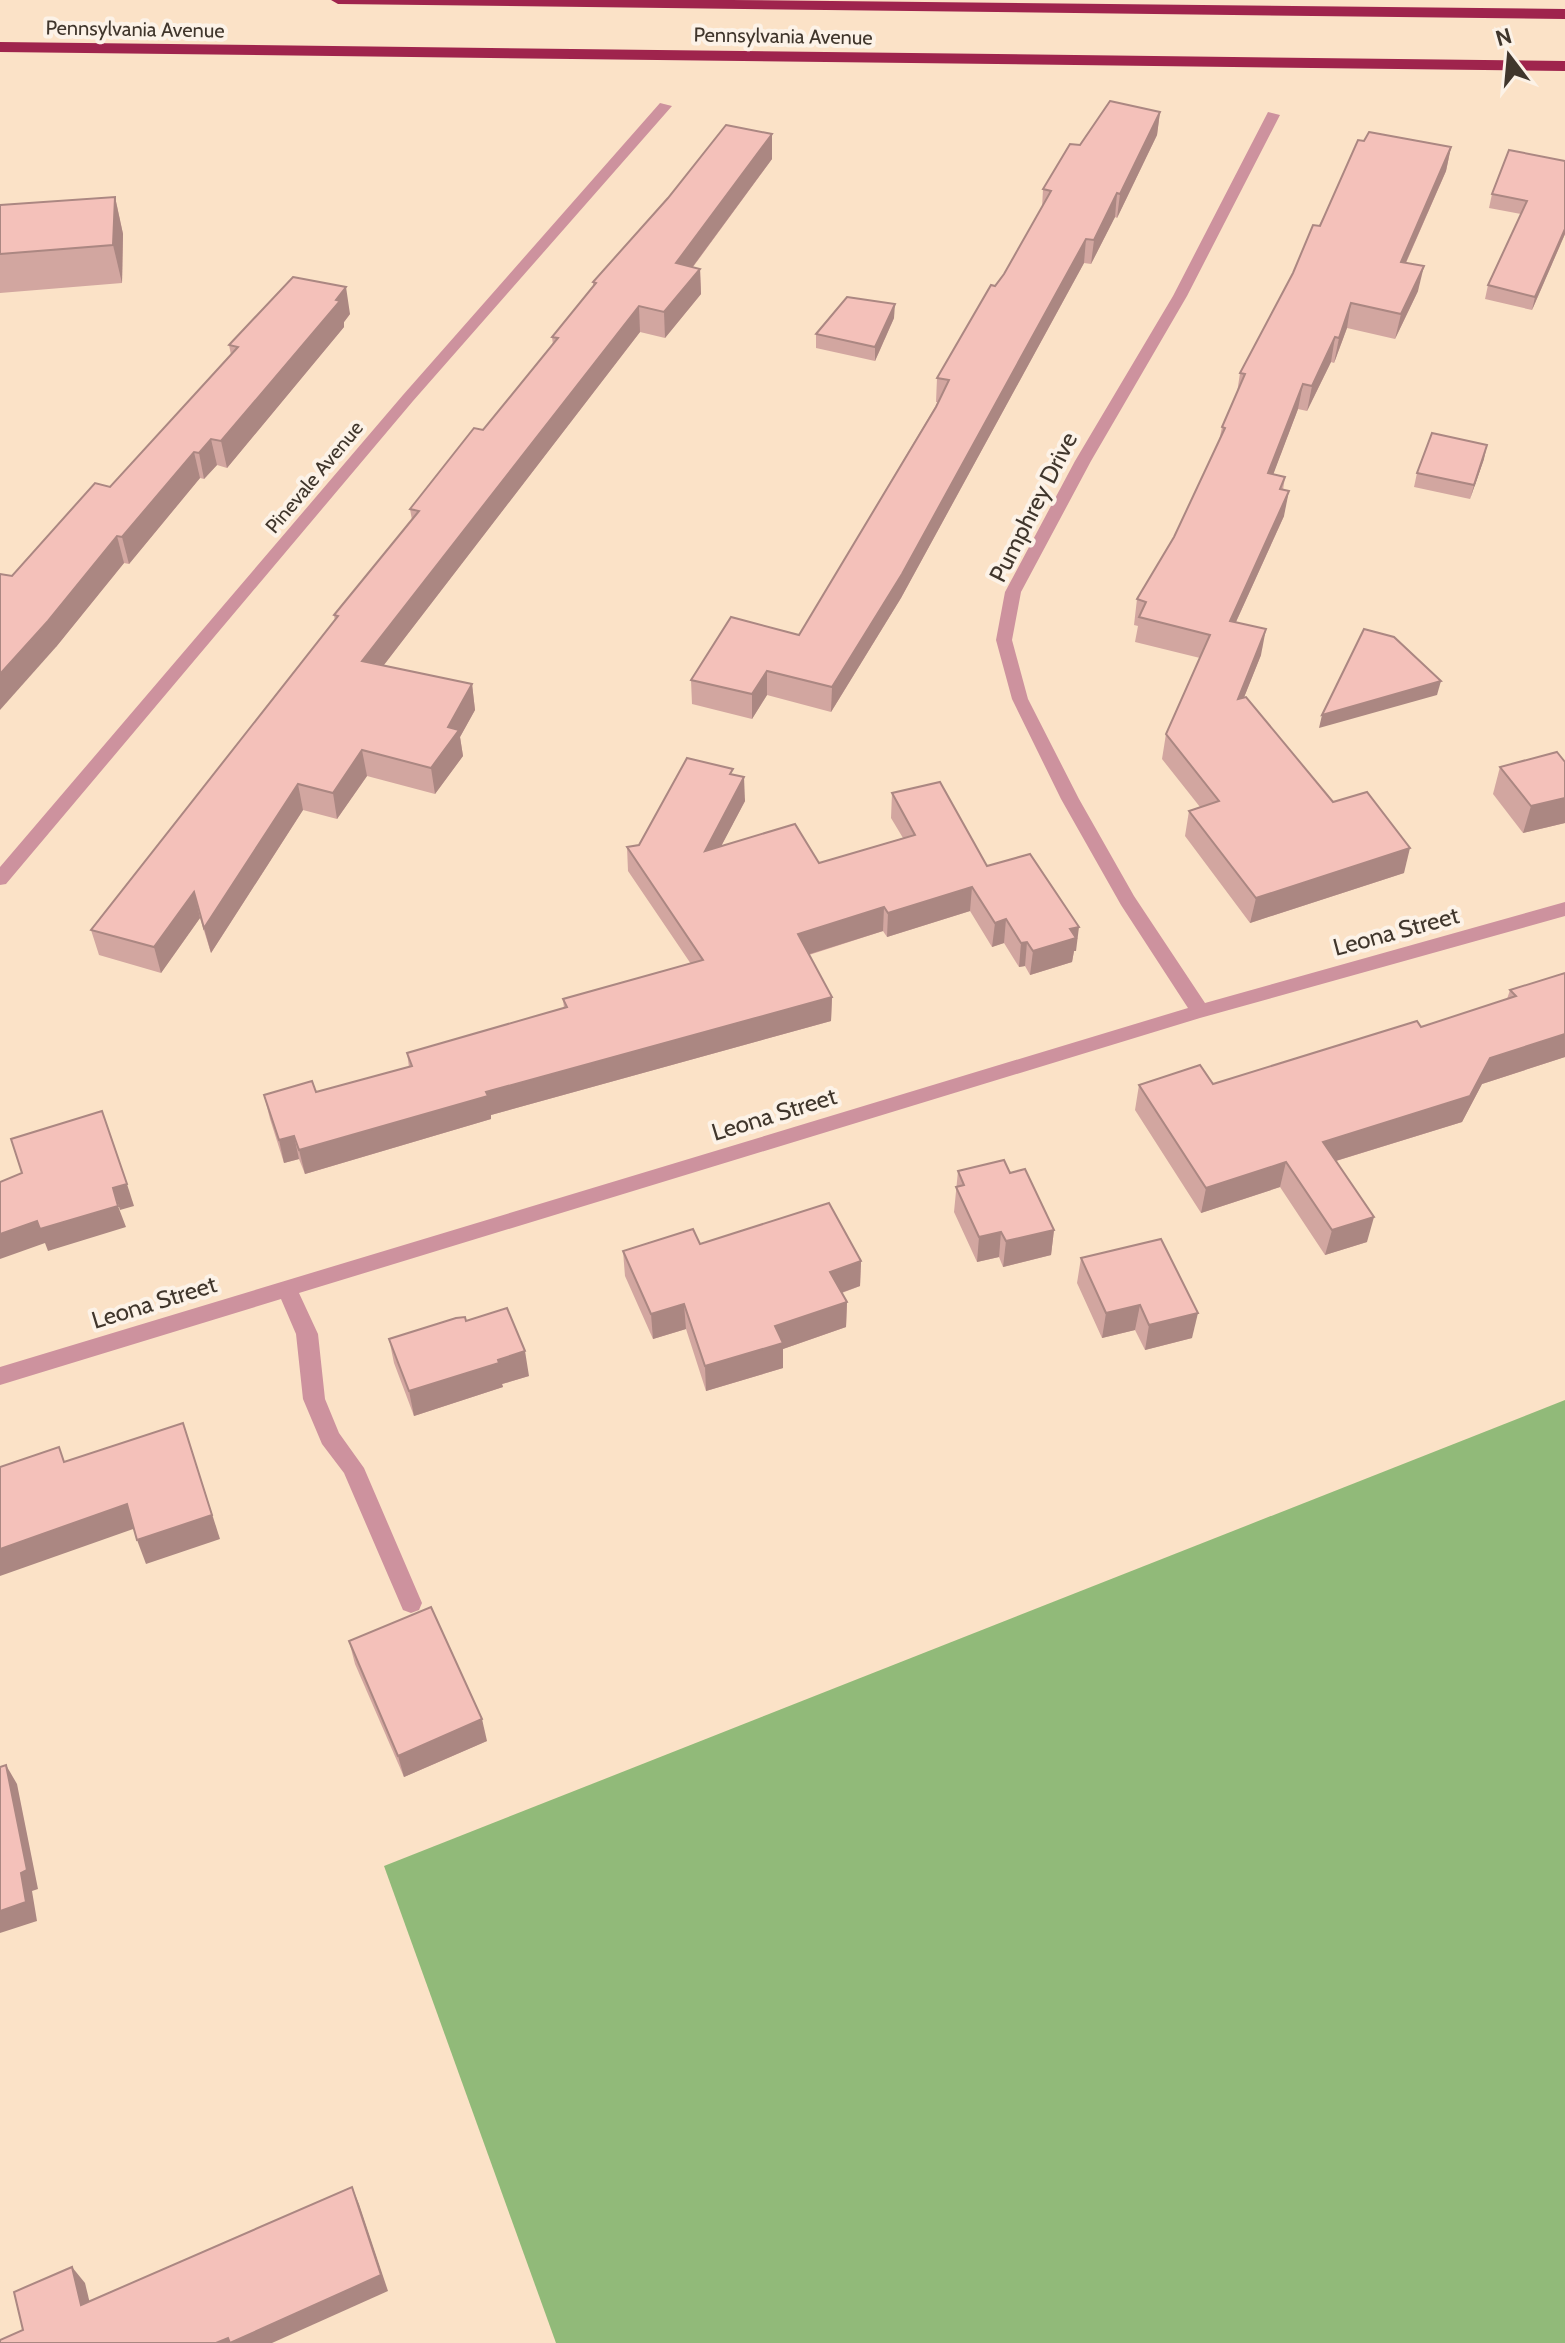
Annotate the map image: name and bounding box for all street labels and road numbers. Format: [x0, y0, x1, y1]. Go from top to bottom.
street label: Pennsylvania Avenue [45, 15, 225, 43]
street label: Pennsylvania Avenue [693, 22, 873, 50]
street label: Pinevale Avenue [260, 416, 368, 538]
street label: Pumphrey Drive [983, 427, 1083, 587]
street label: Leona Street [1330, 900, 1462, 962]
street label: Leona Street [708, 1081, 840, 1147]
street label: Leona Street [88, 1269, 220, 1335]

